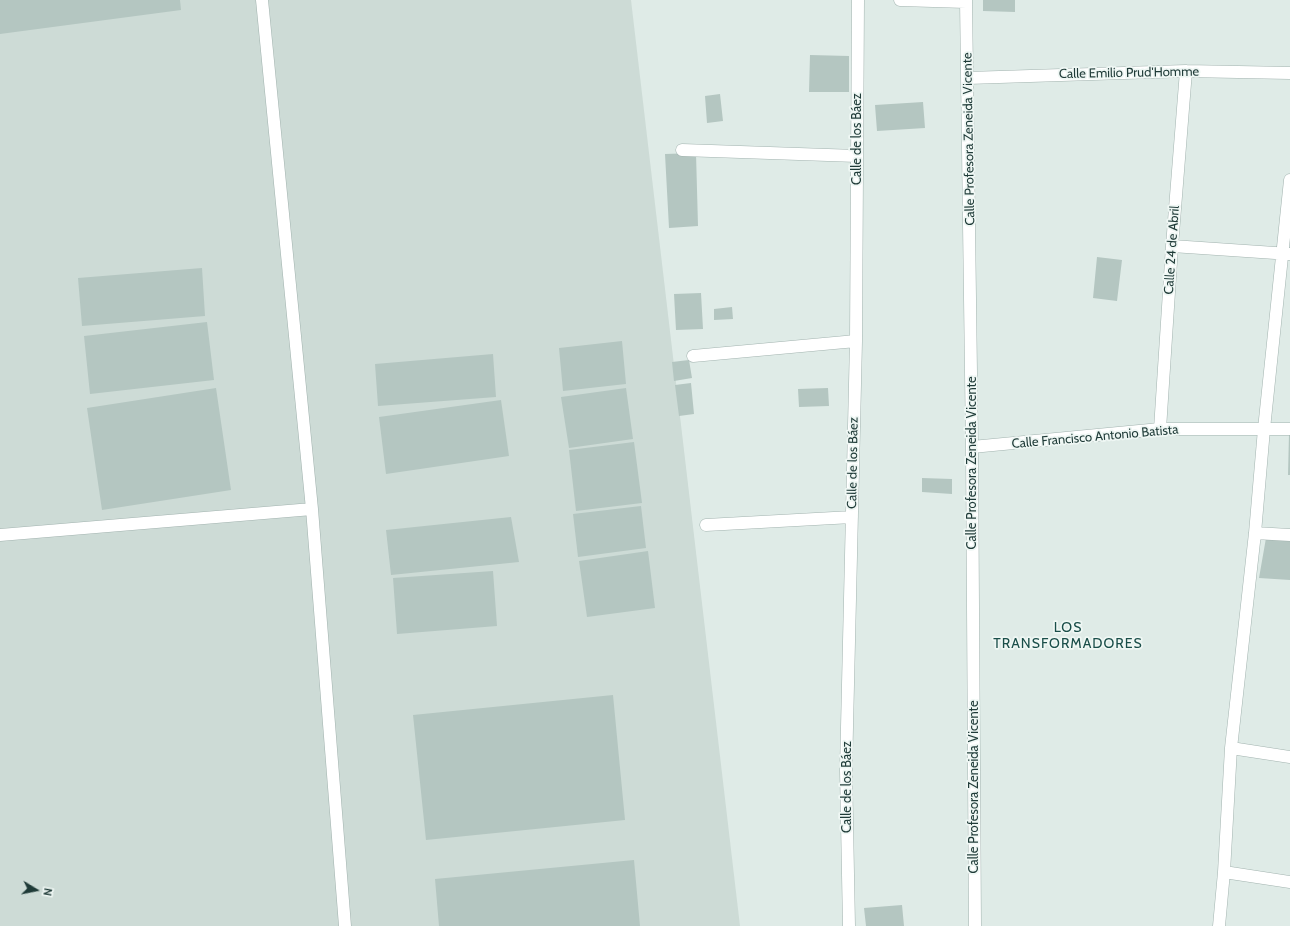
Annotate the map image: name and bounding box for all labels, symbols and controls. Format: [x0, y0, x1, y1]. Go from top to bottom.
street label: Calle Profesora Zeneida Vicente [960, 52, 978, 226]
street label: Calle Emilio Prud'Homme [1059, 64, 1199, 82]
street label: Calle de los Báez [849, 93, 865, 185]
street label: Calle 24 de Abril [1161, 205, 1183, 295]
street label: Calle Profesora Zeneida Vicente [964, 376, 980, 550]
street label: Calle de los Báez [844, 417, 862, 509]
street label: Calle Francisco Antonio Batista [1011, 422, 1179, 452]
district label: LOS TRANSFORMADORES [993, 620, 1143, 652]
street label: Calle Profesora Zeneida Vicente [966, 700, 982, 874]
street label: Calle de los Báez [839, 741, 855, 833]
north arrow [16, 870, 56, 910]
text: N [40, 887, 55, 897]

